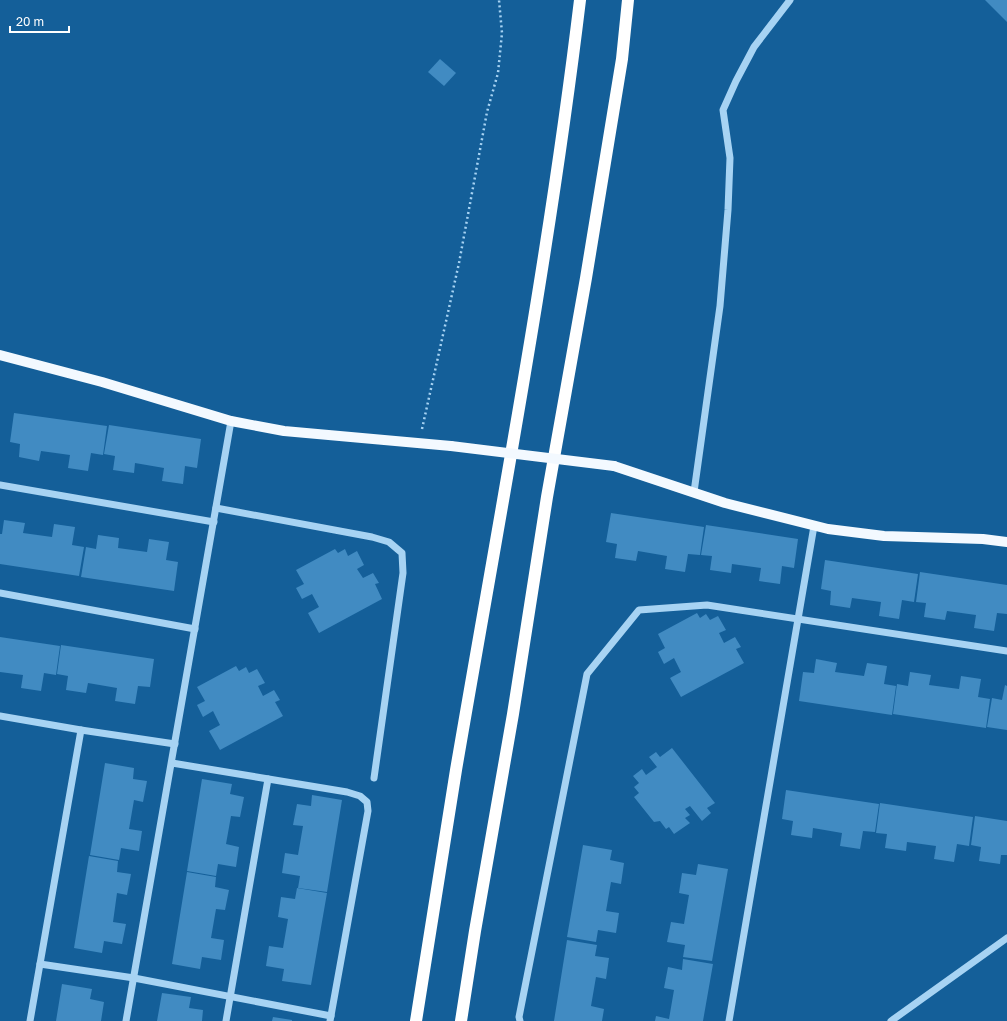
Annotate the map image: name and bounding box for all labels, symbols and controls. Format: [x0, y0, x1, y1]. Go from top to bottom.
scale bar [10, 8, 69, 34]
text: 20 m [16, 14, 44, 29]

